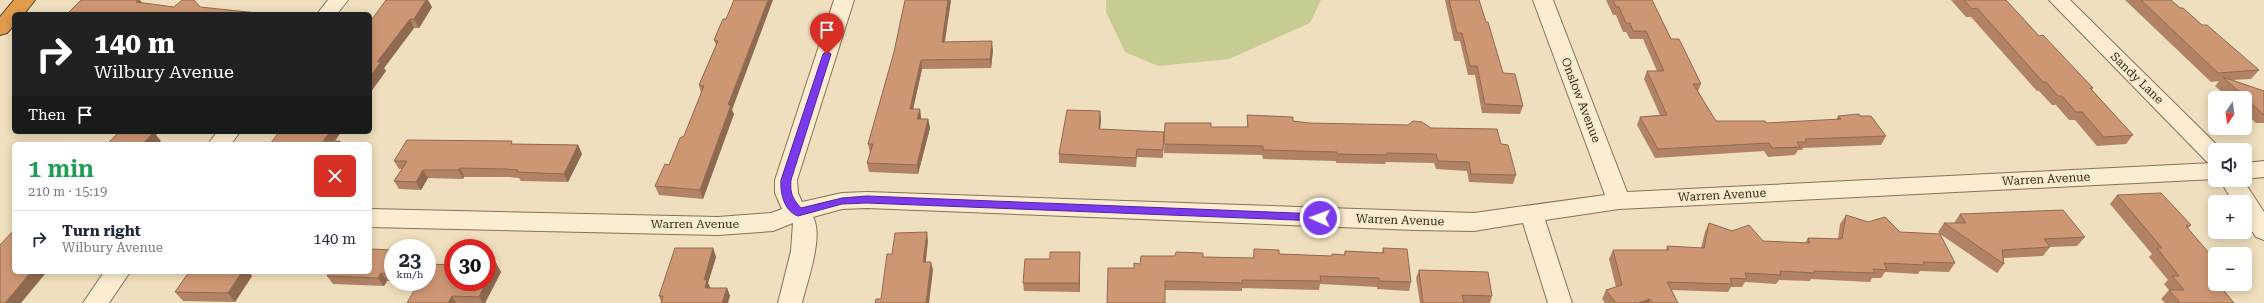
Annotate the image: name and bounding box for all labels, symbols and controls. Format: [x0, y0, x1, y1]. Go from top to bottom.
pin [810, 13, 844, 54]
icon: arrive [816, 19, 838, 41]
text: 140 m [94, 27, 175, 60]
icon: right [28, 28, 80, 80]
street label: Sandy Lane [2108, 49, 2167, 107]
street label: Onslow Avenue [1558, 56, 1604, 145]
text: Wilbury Avenue [94, 61, 234, 82]
north arrow [2208, 91, 2252, 135]
map controls [2208, 91, 2252, 291]
icon: arrive [74, 104, 96, 126]
text: Then [28, 106, 66, 124]
button: sound [2208, 143, 2252, 187]
text: 1 min [28, 155, 94, 183]
button: close [314, 155, 356, 197]
street label: Warren Avenue [2002, 170, 2091, 188]
text: 210 m · 15:19 [28, 184, 107, 199]
street label: Warren Avenue [1678, 186, 1767, 204]
button: + [2208, 195, 2252, 239]
position arrow [1299, 197, 1341, 239]
street label: Warren Avenue [1356, 211, 1445, 229]
street label: Warren Avenue [651, 217, 740, 231]
text: Turn right [62, 222, 141, 240]
icon: right [28, 228, 50, 250]
text: 140 m [313, 230, 356, 248]
speed limit sign: 30 [444, 239, 496, 291]
text: Wilbury Avenue [62, 240, 163, 255]
button: − [2208, 247, 2252, 291]
text: 23 [399, 248, 421, 272]
text: km/h [397, 269, 423, 280]

